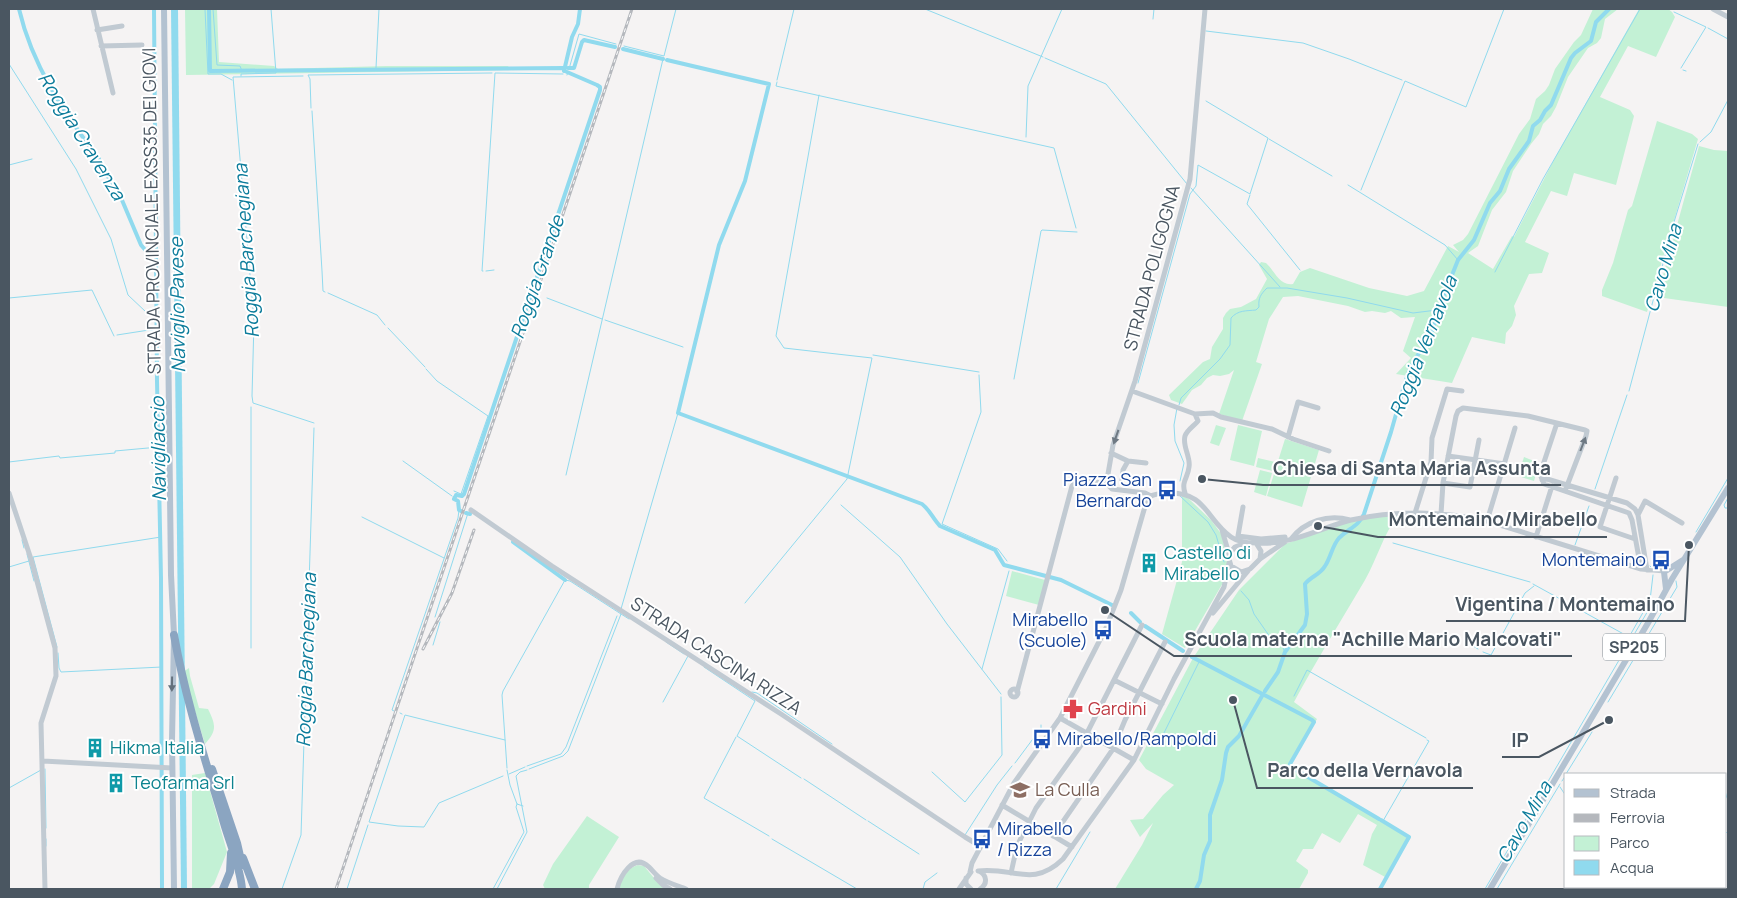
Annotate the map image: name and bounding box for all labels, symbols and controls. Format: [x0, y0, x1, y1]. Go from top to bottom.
street label: STRADA PROVINCIALE EXSS35 DEI GIOVI [136, 47, 166, 375]
water label: Roggia Cravenza [32, 67, 133, 206]
water label: Roggia Barchegiana [227, 162, 265, 339]
street label: STRADA POLIGOGNA [1117, 182, 1185, 353]
water label: Roggia Grande [504, 210, 571, 342]
water label: Cavo Mina [1638, 220, 1688, 315]
water label: Naviglio Pavese [163, 235, 191, 373]
water label: Roggia Vernavola [1383, 270, 1464, 420]
water label: Navigliaccio [144, 395, 172, 501]
one-way arrow [1111, 429, 1119, 444]
one-way arrow [1579, 436, 1587, 451]
callout: Chiesa di Santa Maria Assunta [1263, 451, 1561, 485]
text: Chiesa di Santa Maria Assunta [1273, 455, 1551, 481]
place label: Piazza San Bernardo [1063, 467, 1152, 512]
bus stop icon: Piazza San Bernardo [1156, 479, 1178, 501]
callout: Montemaino/Mirabello [1378, 503, 1607, 537]
text: Montemaino/Mirabello [1388, 506, 1598, 532]
place label: Castello di Mirabello [1164, 540, 1251, 585]
place label: Montemaino [1542, 547, 1646, 571]
bus stop icon: Montemaino [1650, 549, 1672, 571]
building icon: Castello di Mirabello [1138, 552, 1160, 574]
water label: Roggia Barchegiana [290, 571, 322, 748]
callout: Vigentina / Montemaino [1446, 587, 1685, 621]
street label: STRADA CASCINA RIZZA [626, 591, 807, 720]
text: Vigentina / Montemaino [1455, 591, 1675, 617]
place label: Mirabello (Scuole) [1012, 607, 1088, 652]
bus stop icon: Mirabello (Scuole) [1092, 619, 1114, 641]
callout: Scuola materna "Achille Mario Malcovati" [1174, 622, 1572, 656]
text: Scuola materna "Achille Mario Malcovati" [1184, 626, 1562, 652]
road number: SP205 [1603, 634, 1665, 660]
one-way arrow [168, 676, 176, 692]
place label: Gardini [1088, 696, 1147, 720]
pharmacy icon: Gardini [1062, 698, 1084, 720]
callout: IP [1502, 723, 1539, 757]
place label: Mirabello/Rampoldi [1057, 726, 1217, 750]
text: IP [1511, 727, 1529, 753]
bus stop icon: Mirabello/Rampoldi [1031, 728, 1053, 750]
place label: Hikma Italia [110, 735, 204, 759]
building icon: Hikma Italia [84, 737, 106, 759]
callout: Parco della Vernavola [1257, 754, 1473, 788]
text: Parco della Vernavola [1267, 757, 1463, 783]
place label: Teofarma Srl [131, 770, 235, 794]
building icon: Teofarma Srl [105, 772, 127, 794]
legend [1564, 773, 1727, 888]
water label: Cavo Mina [1490, 775, 1559, 868]
place label: La Culla [1035, 777, 1100, 801]
school or university icon: La Culla [1009, 779, 1031, 801]
text: Strada [1610, 782, 1656, 803]
text: Ferrovia [1610, 807, 1665, 828]
place label: Mirabello / Rizza [997, 816, 1073, 861]
bus stop icon: Mirabello / Rizza [971, 828, 993, 850]
text: Parco [1610, 832, 1649, 853]
text: Acqua [1610, 857, 1654, 878]

